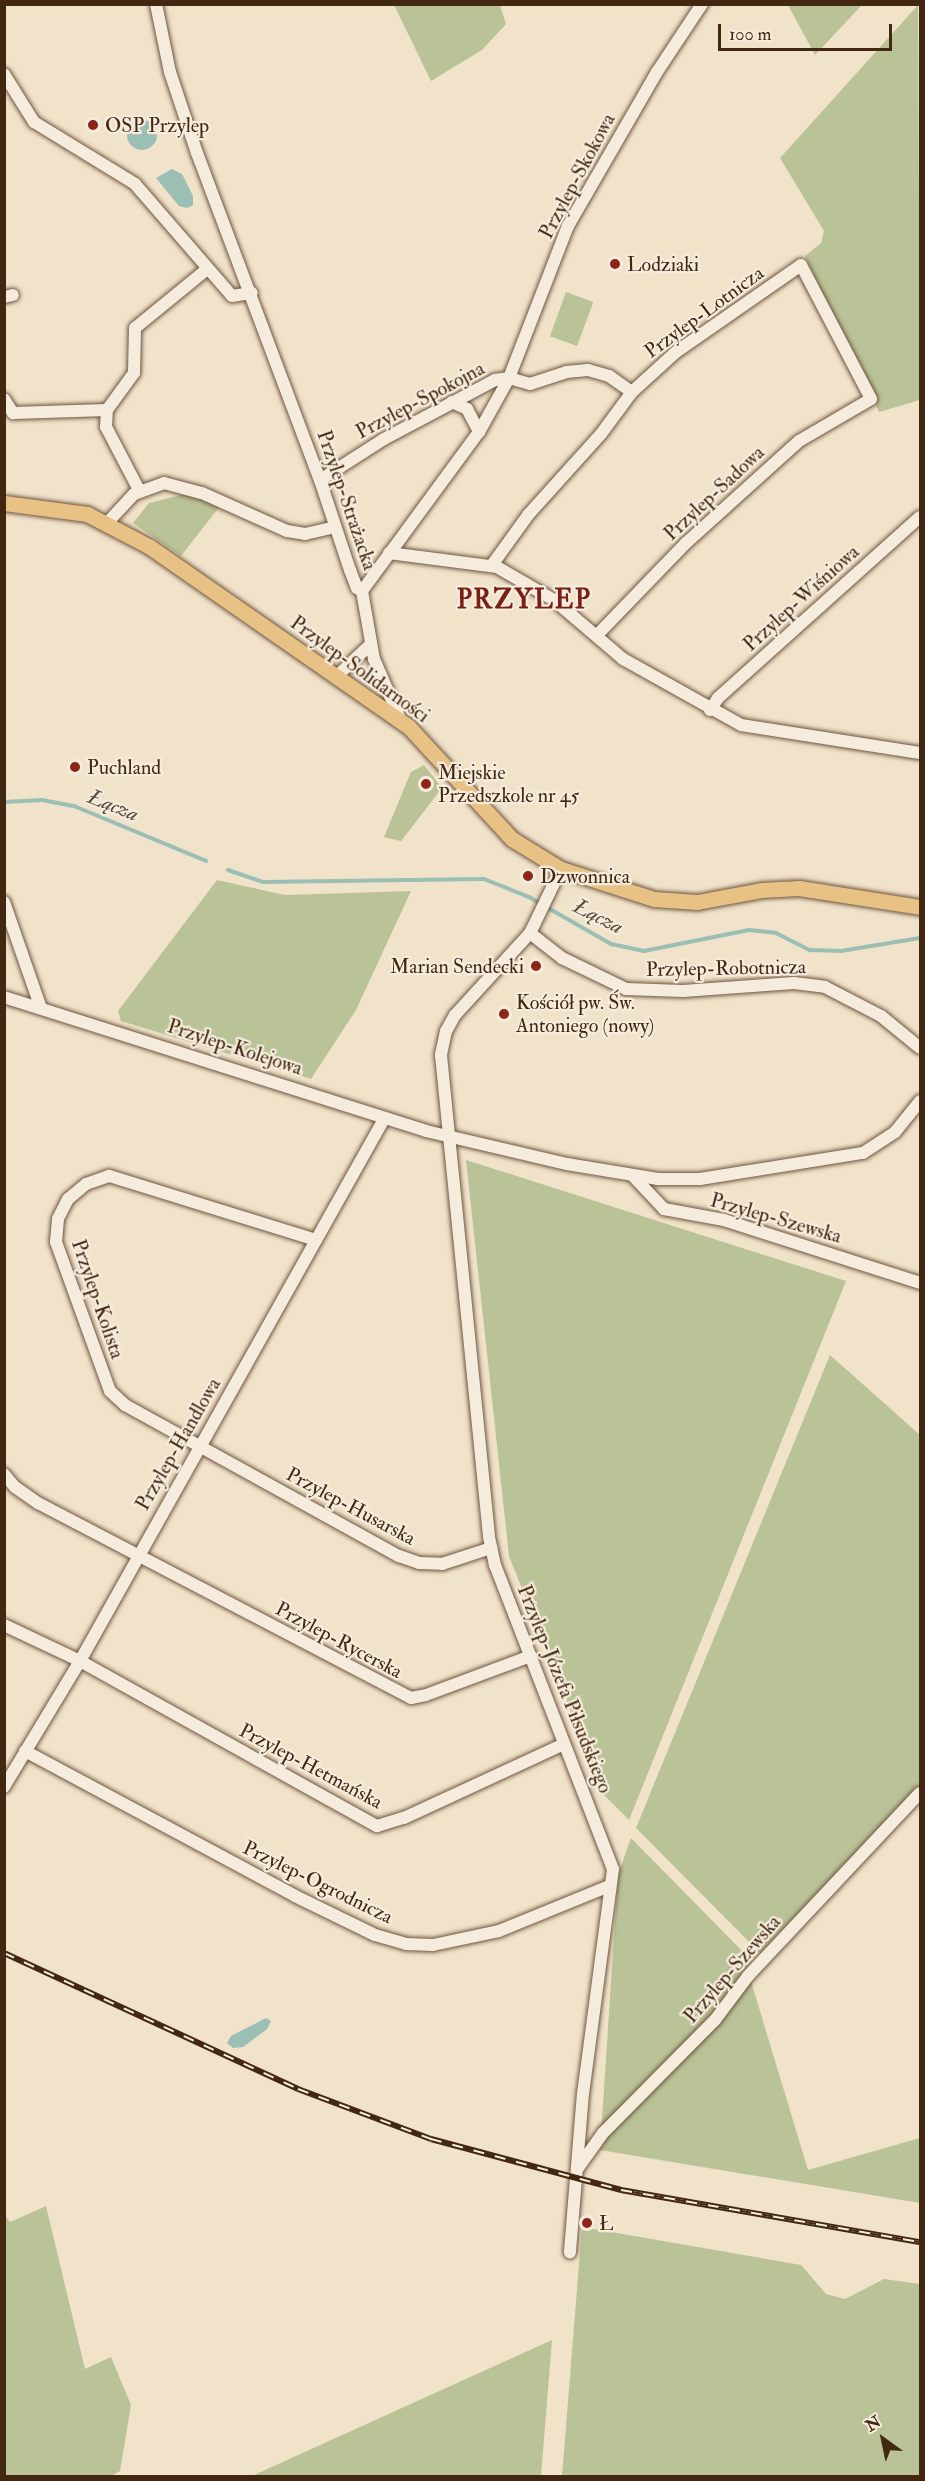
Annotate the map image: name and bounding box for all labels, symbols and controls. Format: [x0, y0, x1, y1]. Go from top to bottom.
scale bar [721, 12, 895, 50]
text: 100 m [729, 23, 772, 46]
street label: Przylep-Skokowa [534, 109, 620, 243]
place label: OSP Przylep [105, 113, 209, 137]
marker: OSP Przylep [86, 118, 100, 132]
place label: Lodziaki [627, 252, 699, 276]
marker: Lodziaki [608, 257, 622, 271]
street label: Przylep-Lotnicza [640, 261, 768, 363]
street label: Przylep-Spokojna [352, 356, 488, 444]
street label: Przylep-Strażacka [312, 427, 382, 573]
street label: Przylep-Sadowa [659, 440, 769, 546]
street label: Przylep-Wiśniowa [738, 540, 864, 656]
district label: PRZYLEP [457, 585, 591, 617]
street label: Przylep-Solidarności [286, 611, 434, 727]
place label: Puchland [87, 755, 161, 779]
marker: Puchland [68, 760, 82, 774]
place label: Miejskie Przedszkole nr 45 [438, 760, 579, 807]
marker: Miejskie Przedszkole nr 45 [419, 777, 433, 791]
water label: Łącza [84, 785, 142, 827]
place label: Dzwonnica [540, 864, 630, 888]
marker: Dzwonnica [521, 869, 535, 883]
water label: Łącza [569, 894, 627, 940]
place label: Marian Sendecki [390, 954, 524, 978]
street label: Przylep-Robotnicza [646, 955, 806, 981]
marker: Marian Sendecki [529, 959, 543, 973]
place label: Kościół pw. Św. Antoniego (nowy) [516, 990, 654, 1037]
marker: Kościół pw. Św. Antoniego (nowy) [497, 1007, 511, 1021]
street label: Przylep-Kolejowa [164, 1014, 306, 1080]
street label: Przylep-Szewska [708, 1188, 844, 1248]
street label: Przylep-Kolista [66, 1236, 130, 1362]
street label: Przylep-Handlowa [130, 1373, 226, 1515]
street label: Przylep-Husarska [282, 1462, 420, 1550]
street label: Przylep-Józefa Piłsudskiego [512, 1581, 618, 1797]
street label: Przylep-Rycerska [271, 1597, 407, 1683]
street label: Przylep-Hetmańska [235, 1718, 387, 1814]
street label: Przylep-Ogrodnicza [239, 1835, 397, 1929]
street label: Przylep-Szewska [679, 1910, 785, 2028]
place label: Ł [599, 2211, 613, 2235]
marker: Ł [580, 2216, 594, 2230]
north arrow [853, 2409, 913, 2469]
text: N [862, 2412, 885, 2436]

